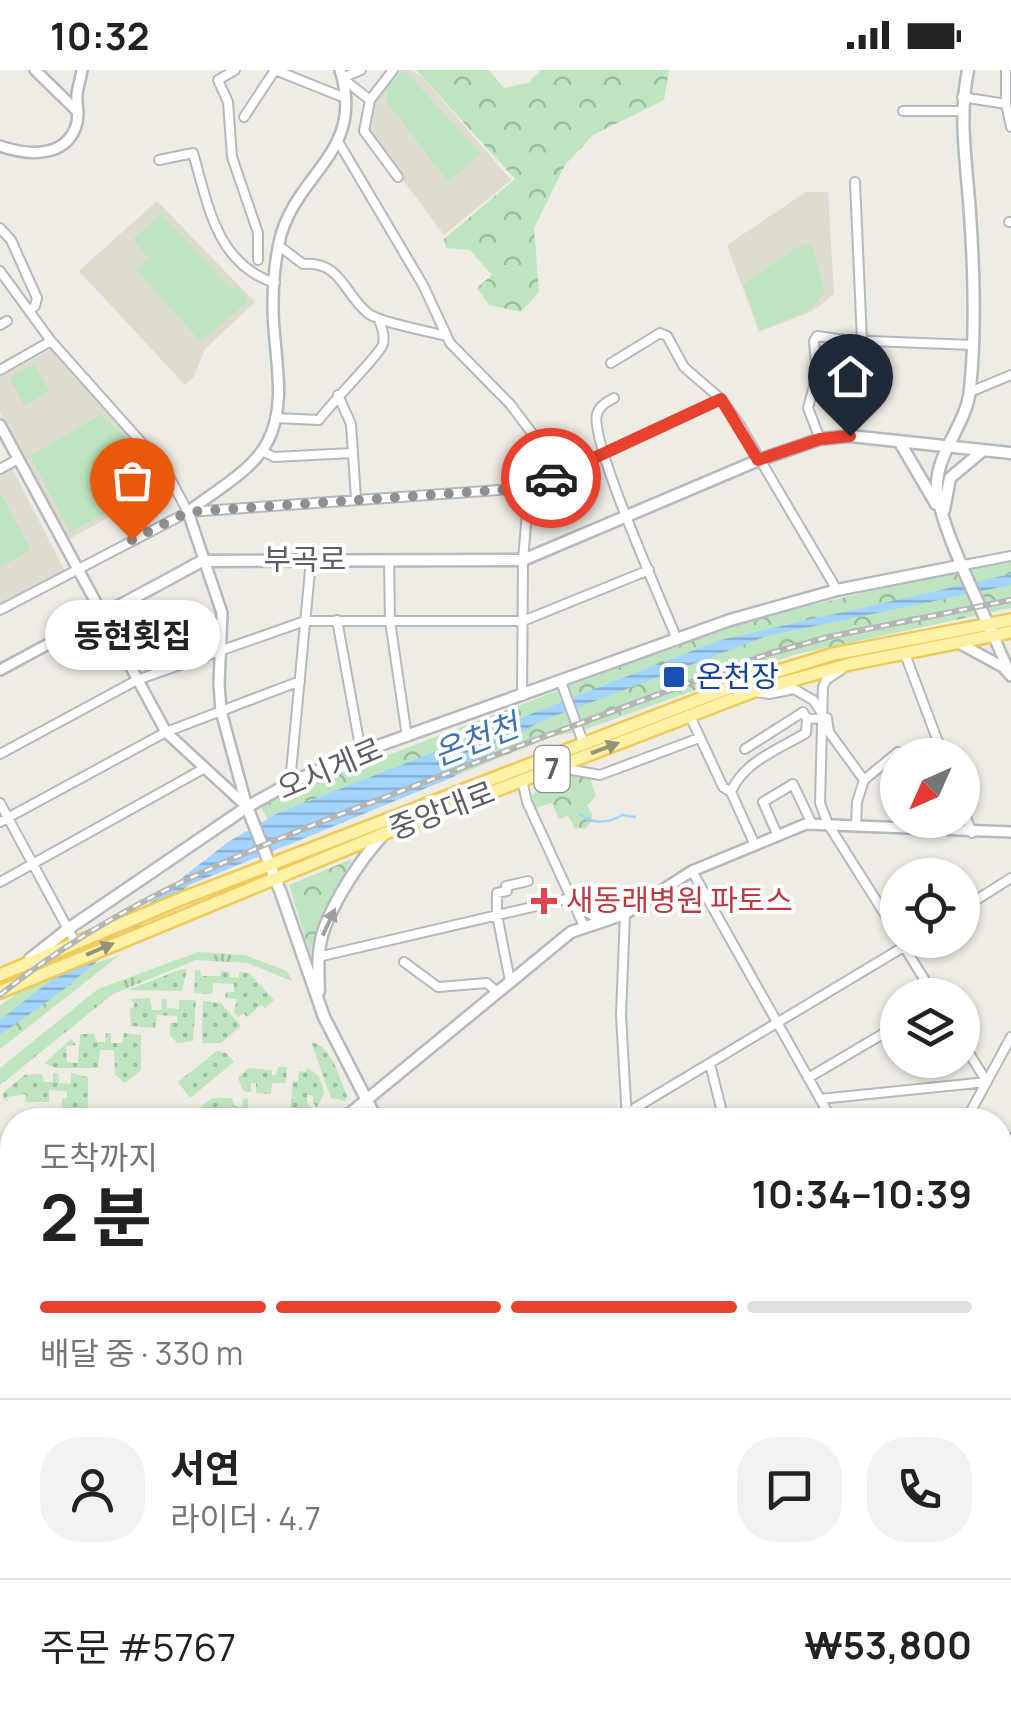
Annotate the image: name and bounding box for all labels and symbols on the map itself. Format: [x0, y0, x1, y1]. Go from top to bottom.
pin [808, 334, 893, 437]
courier [501, 428, 601, 528]
pin [90, 438, 175, 541]
street label: 부곡로 [264, 538, 346, 579]
callout: 동현횟집 [44, 600, 220, 670]
place label: 온천장 [696, 655, 779, 696]
marker: 온천장 [661, 664, 687, 690]
water label: 온천천 [427, 701, 528, 775]
street label: 오시게로 [271, 727, 388, 808]
north arrow [880, 738, 980, 838]
one-way arrow [590, 740, 620, 756]
road number: 7 [534, 746, 570, 792]
street label: 중앙대로 [383, 771, 500, 849]
place label: 새동래병원 파토스 [566, 879, 793, 920]
marker: 새동래병원 파토스 [531, 888, 557, 914]
one-way arrow [321, 907, 338, 936]
one-way arrow [86, 941, 115, 957]

